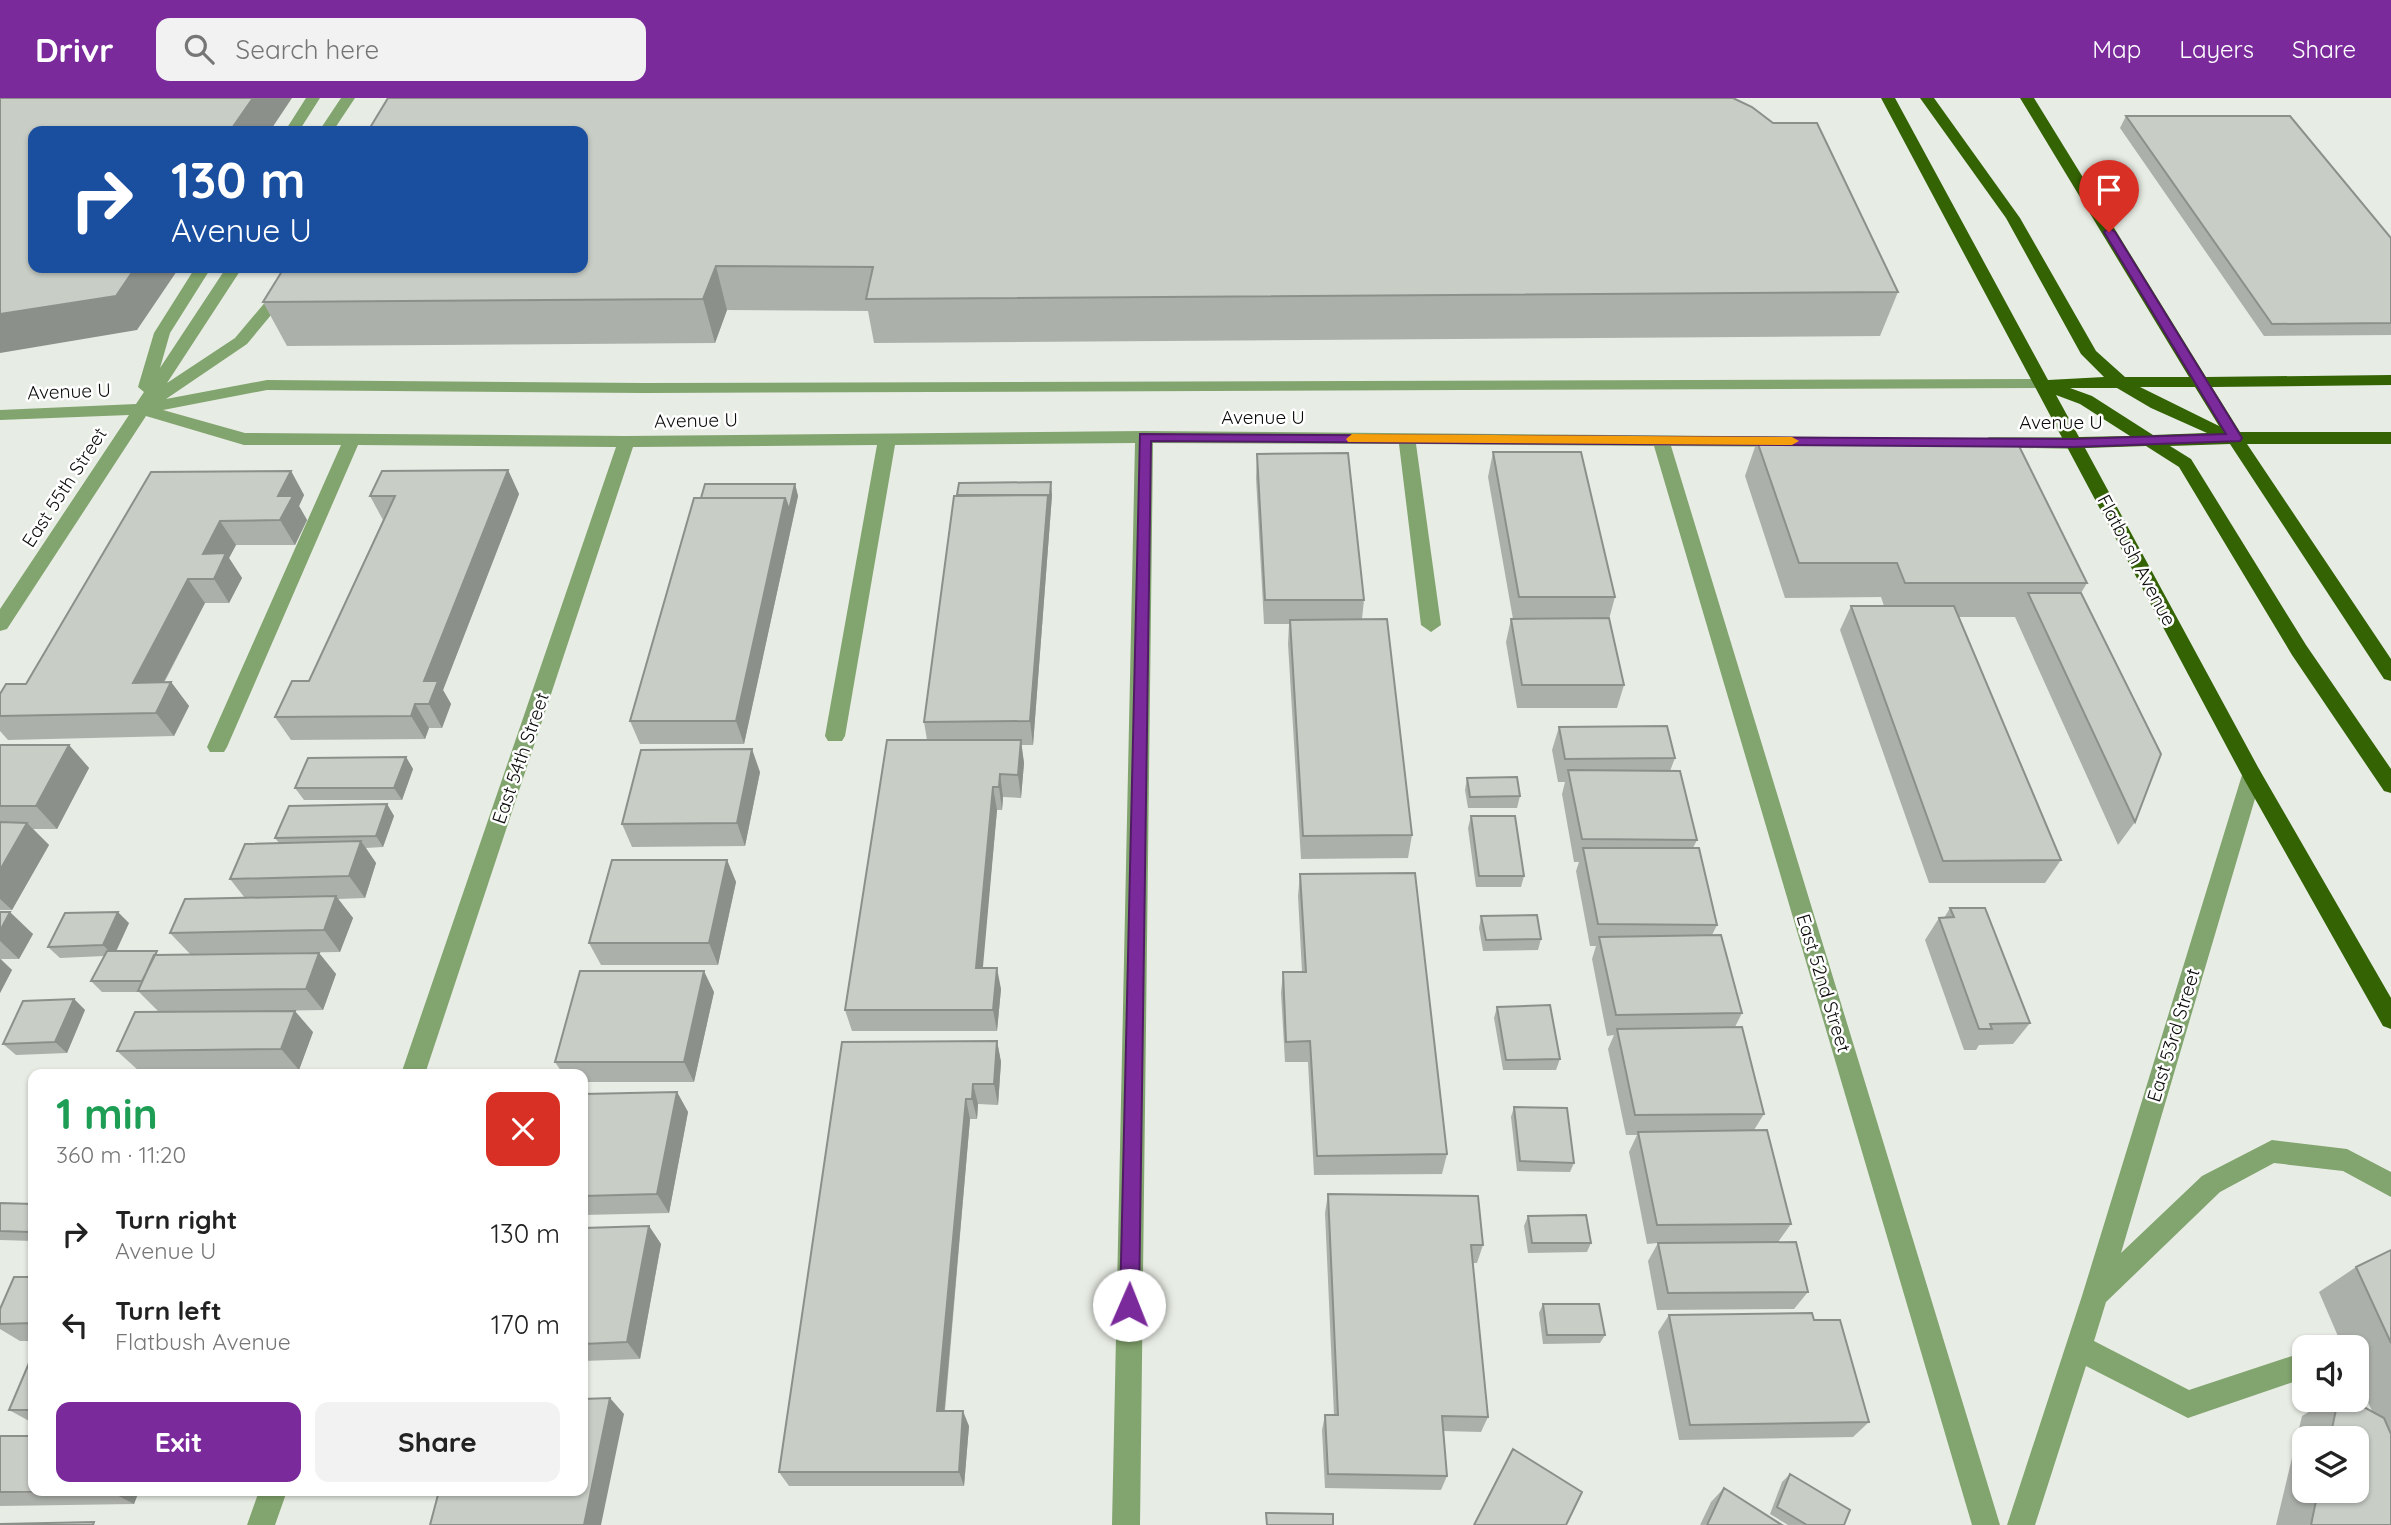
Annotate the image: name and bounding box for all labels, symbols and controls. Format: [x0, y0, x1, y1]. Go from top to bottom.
search box [156, 18, 646, 81]
text: Drivr [35, 29, 114, 70]
icon: search [180, 30, 218, 68]
text: Search here [236, 33, 379, 66]
text: Map [2092, 34, 2141, 64]
text: Layers [2179, 34, 2254, 64]
text: Share [2292, 34, 2356, 64]
text: 130 m [171, 149, 305, 210]
icon: right [56, 154, 147, 245]
pin [2079, 160, 2139, 232]
icon: arrive [2090, 171, 2128, 209]
text: Avenue U [171, 210, 312, 250]
street label: Avenue U [27, 378, 111, 404]
street label: Avenue U [1221, 405, 1305, 429]
street label: Avenue U [654, 407, 738, 433]
street label: Avenue U [2019, 410, 2103, 434]
street label: East 55th Street [16, 423, 112, 551]
street label: Flatbush Avenue [2092, 490, 2182, 630]
street label: East 54th Street [486, 689, 554, 827]
street label: East 52nd Street [1792, 911, 1856, 1055]
street label: East 53rd Street [2141, 965, 2205, 1105]
text: 1 min [56, 1087, 158, 1140]
button: close [486, 1092, 560, 1166]
text: 360 m · 11:20 [56, 1140, 186, 1169]
text: Turn right [115, 1203, 237, 1236]
icon: right [56, 1215, 94, 1253]
text: 130 m [490, 1217, 560, 1250]
text: Avenue U [115, 1236, 216, 1265]
position arrow [1092, 1268, 1166, 1342]
text: Turn left [115, 1294, 222, 1327]
icon: left [56, 1306, 94, 1344]
text: 170 m [491, 1308, 560, 1341]
text: Flatbush Avenue [115, 1327, 291, 1356]
map controls [2292, 1335, 2369, 1503]
button: sound [2292, 1335, 2369, 1412]
button: Exit [56, 1402, 301, 1482]
button: Share [315, 1402, 560, 1482]
button: layers [2292, 1426, 2369, 1503]

